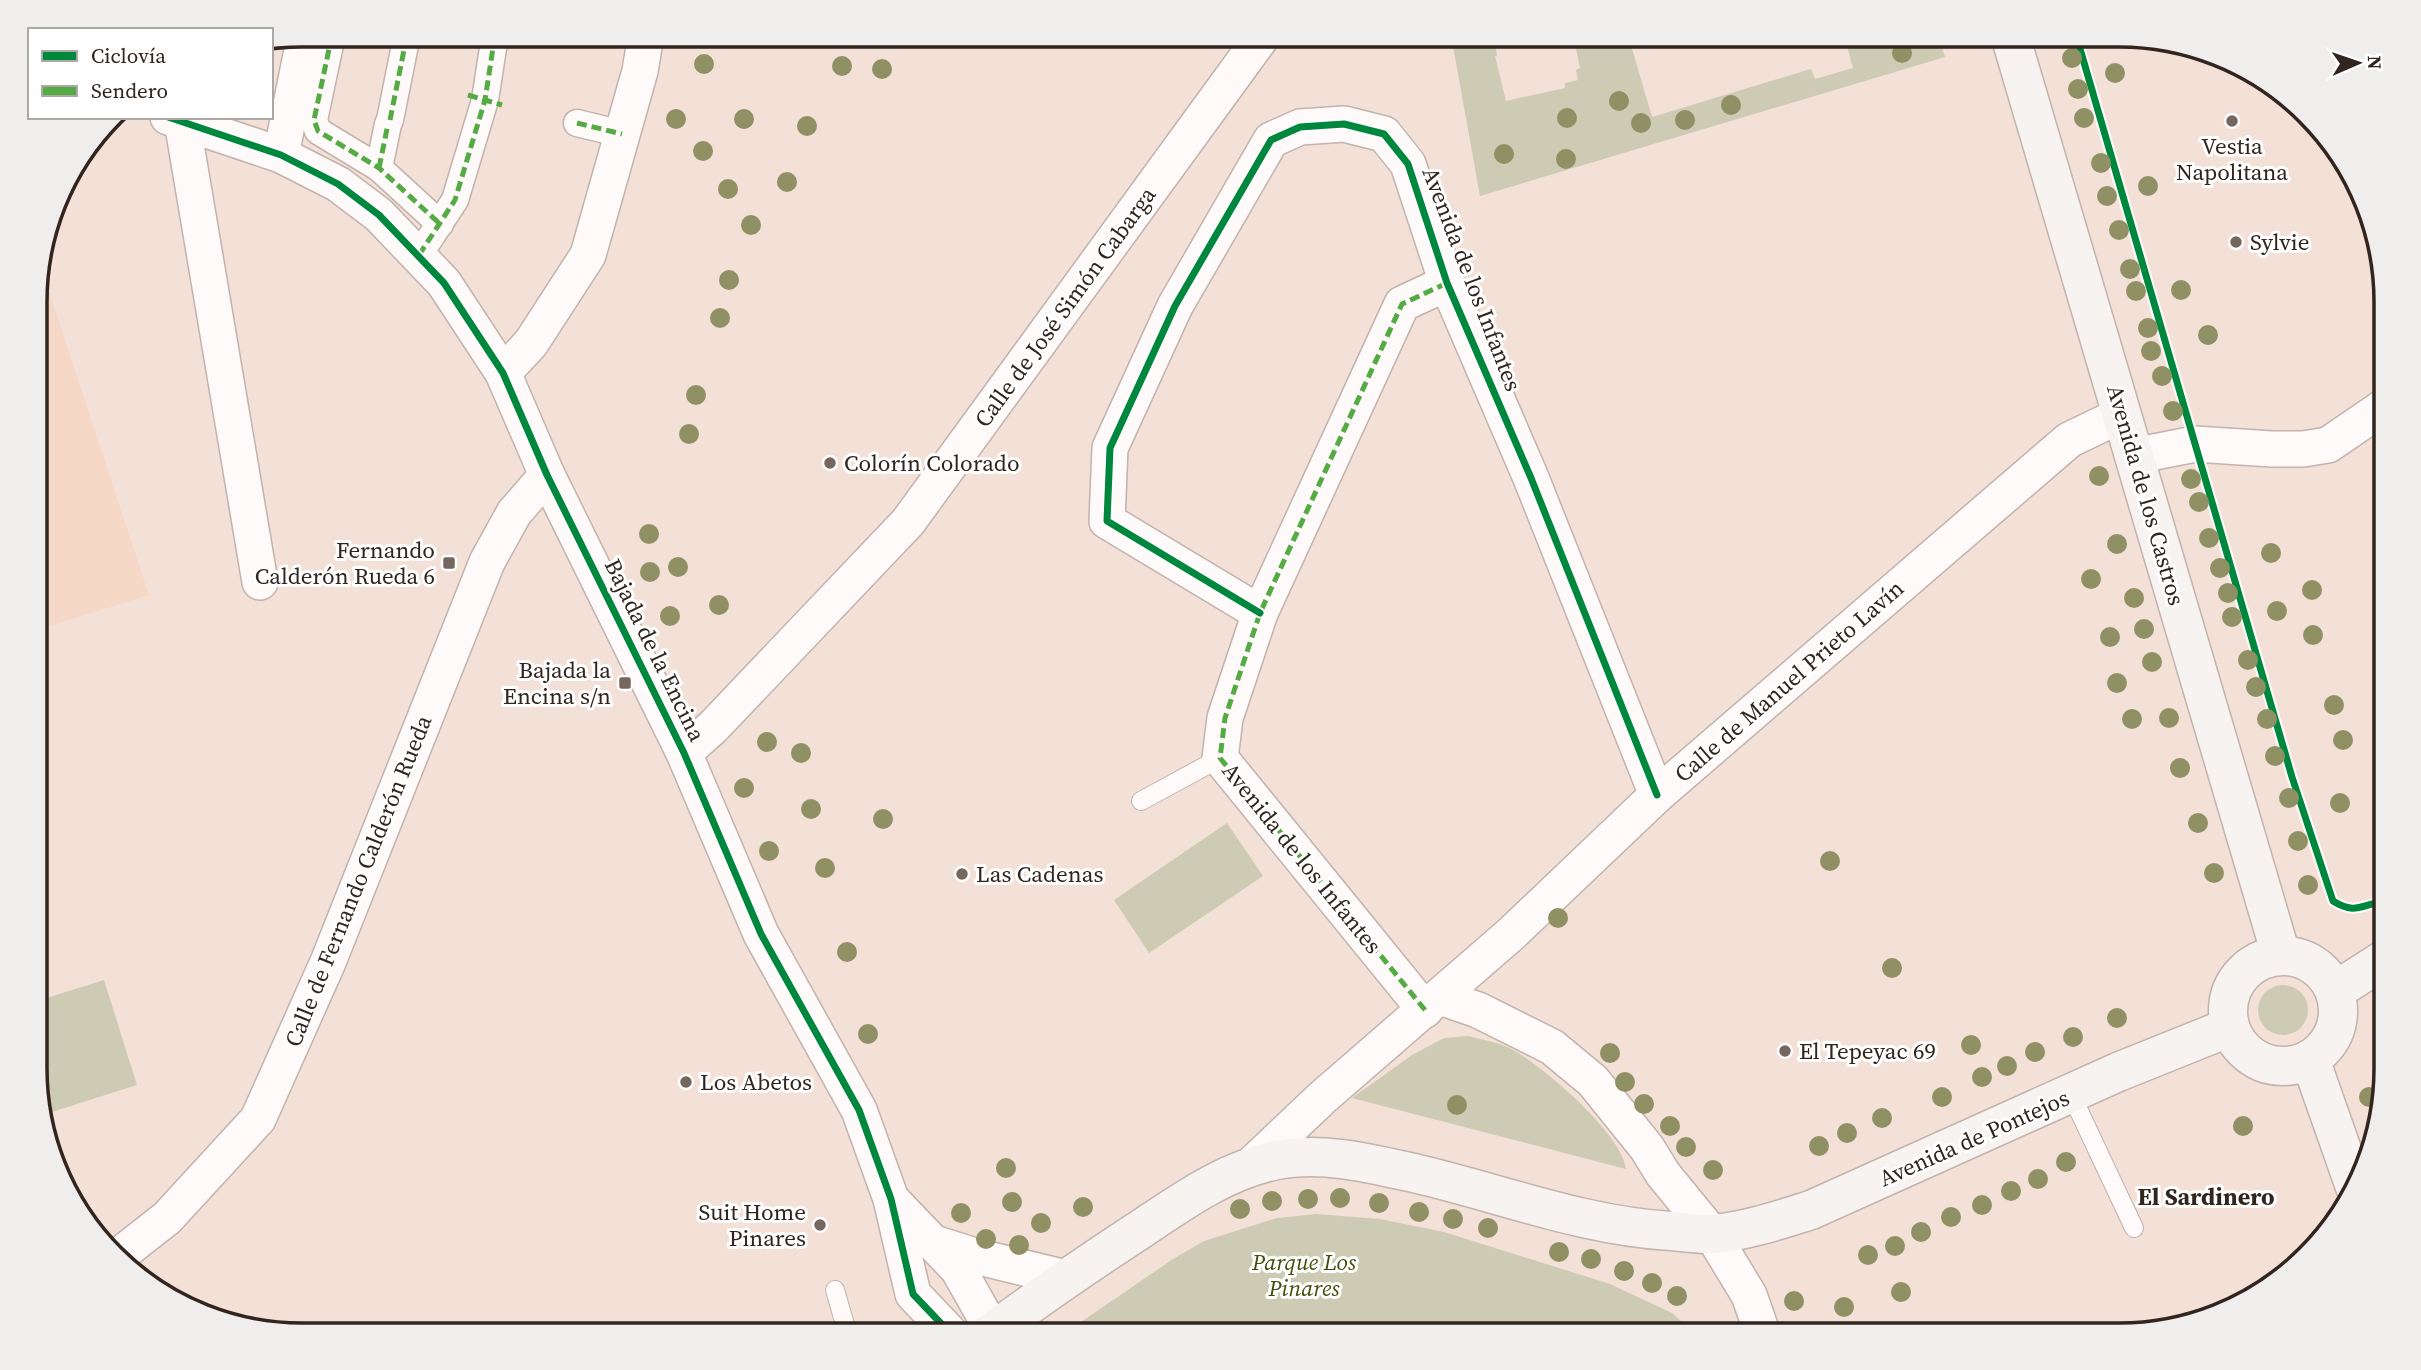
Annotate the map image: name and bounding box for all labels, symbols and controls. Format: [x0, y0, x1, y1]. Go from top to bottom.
legend [28, 28, 273, 119]
north arrow [2323, 28, 2393, 98]
text: Ciclovía [91, 41, 166, 70]
text: N [2362, 55, 2388, 70]
text: Sendero [91, 76, 168, 105]
marker: Vestia Napolitana [2224, 113, 2240, 129]
place label: Vestia Napolitana [2176, 130, 2288, 188]
street label: Avenida de los Infantes [1414, 162, 1530, 396]
street label: Calle de José Simón Cabarga [967, 180, 1163, 434]
place label: Sylvie [2250, 226, 2309, 258]
marker: Sylvie [2228, 234, 2244, 250]
street label: Avenida de los Castros [2099, 381, 2193, 609]
place label: Colorín Colorado [844, 447, 1020, 479]
marker: Colorín Colorado [822, 455, 838, 471]
place label: Fernando Calderón Rueda 6 [255, 534, 435, 592]
street label: Bajada de la Encina [597, 553, 713, 747]
marker: Fernando Calderón Rueda 6 [441, 555, 457, 571]
street label: Calle de Manuel Prieto Lavín [1667, 572, 1911, 790]
place label: Bajada la Encina s/n [503, 654, 611, 712]
marker: Bajada la Encina s/n [617, 675, 633, 691]
street label: Calle de Fernando Calderón Rueda [277, 710, 439, 1052]
street label: Avenida de los Infantes [1215, 756, 1389, 960]
place label: Las Cadenas [976, 858, 1103, 890]
marker: Las Cadenas [954, 866, 970, 882]
place label: El Tepeyac 69 [1799, 1035, 1936, 1067]
marker: El Tepeyac 69 [1777, 1043, 1793, 1059]
place label: Los Abetos [700, 1066, 812, 1098]
marker: Los Abetos [678, 1074, 694, 1090]
street label: Avenida de Pontejos [1874, 1082, 2074, 1194]
district label: El Sardinero [2137, 1180, 2275, 1213]
place label: Suit Home Pinares [699, 1196, 806, 1254]
marker: Suit Home Pinares [812, 1217, 828, 1233]
park label: Parque Los Pinares [1251, 1246, 1357, 1304]

